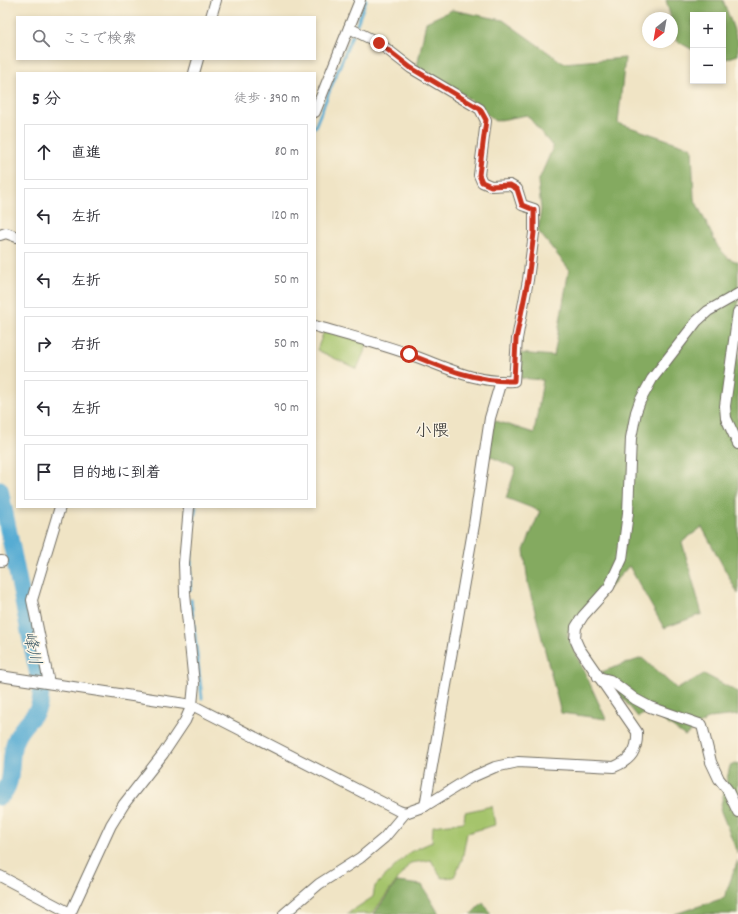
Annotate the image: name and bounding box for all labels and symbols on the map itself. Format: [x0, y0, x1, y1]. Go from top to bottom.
north arrow [642, 12, 678, 48]
route end [370, 34, 388, 52]
route start [400, 345, 418, 363]
district label: 小隈 [415, 421, 449, 445]
water label: 峰川 [15, 630, 45, 668]

